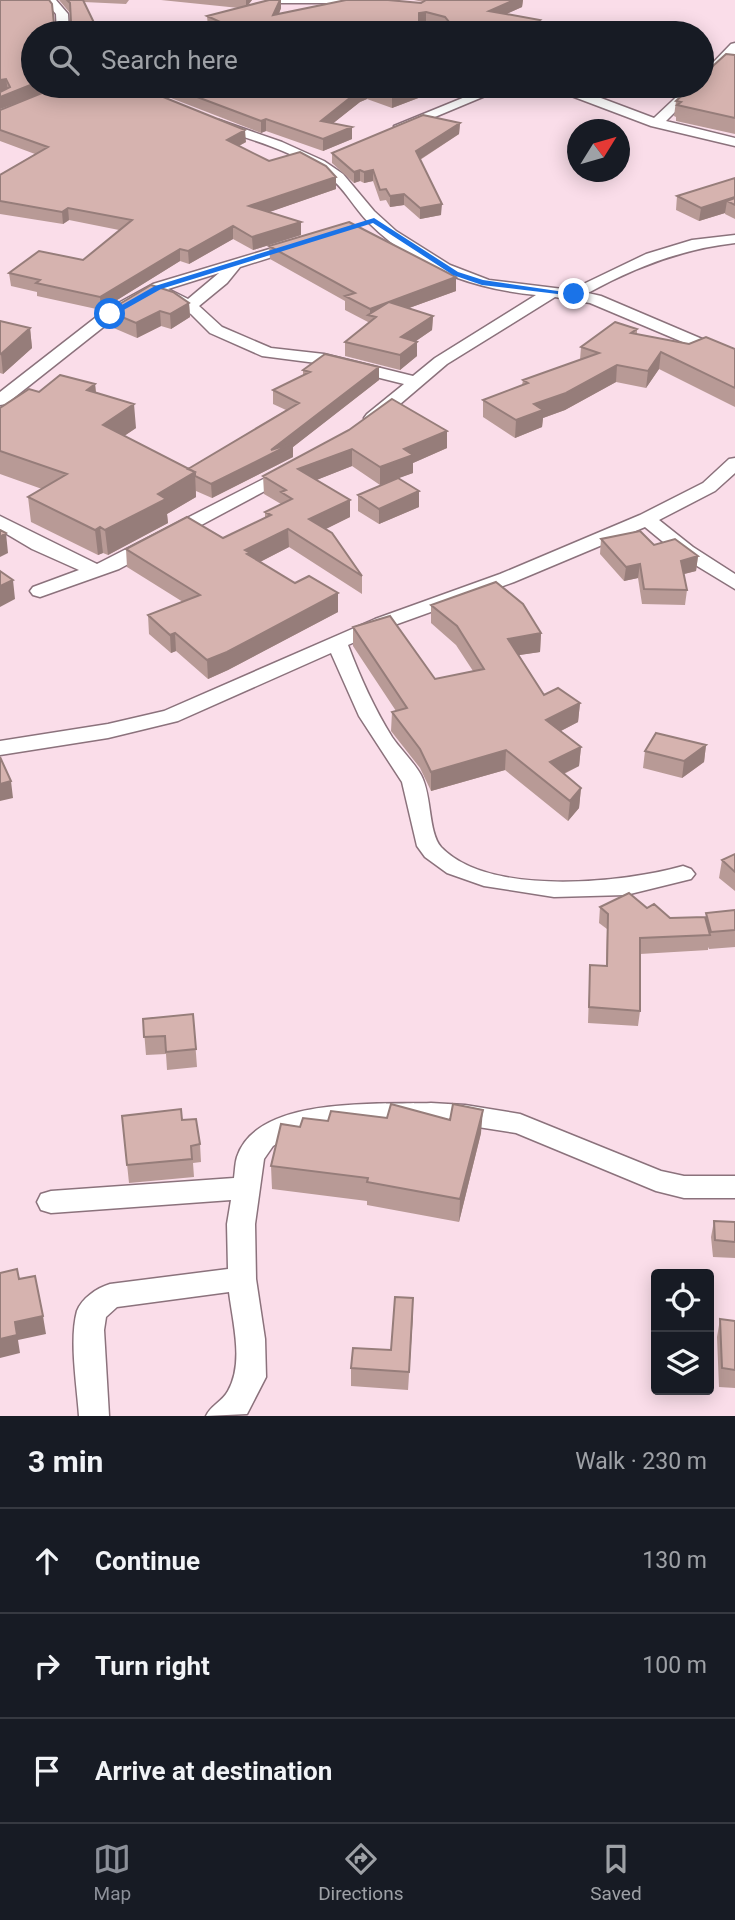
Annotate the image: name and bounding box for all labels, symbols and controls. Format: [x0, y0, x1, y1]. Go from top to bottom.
search box [21, 21, 714, 98]
icon: search [45, 41, 83, 79]
text: Search here [101, 45, 238, 75]
north arrow [567, 119, 630, 182]
route end [558, 278, 589, 309]
route start [94, 298, 125, 329]
map controls [651, 1269, 714, 1395]
button: locate [651, 1269, 714, 1332]
button: layers [651, 1332, 714, 1395]
text: 3 min [28, 1444, 103, 1479]
text: Walk · 230 m [575, 1448, 707, 1475]
icon: ahead [28, 1542, 66, 1580]
text: Continue [95, 1546, 200, 1576]
text: 130 m [642, 1547, 707, 1574]
icon: right [28, 1647, 66, 1685]
text: Turn right [95, 1651, 210, 1681]
text: 100 m [642, 1652, 707, 1679]
icon: arrive [28, 1752, 66, 1790]
text: Arrive at destination [95, 1756, 332, 1786]
tab: Map [93, 1840, 131, 1905]
tab: Directions [318, 1840, 403, 1905]
tab: Saved [590, 1840, 642, 1905]

